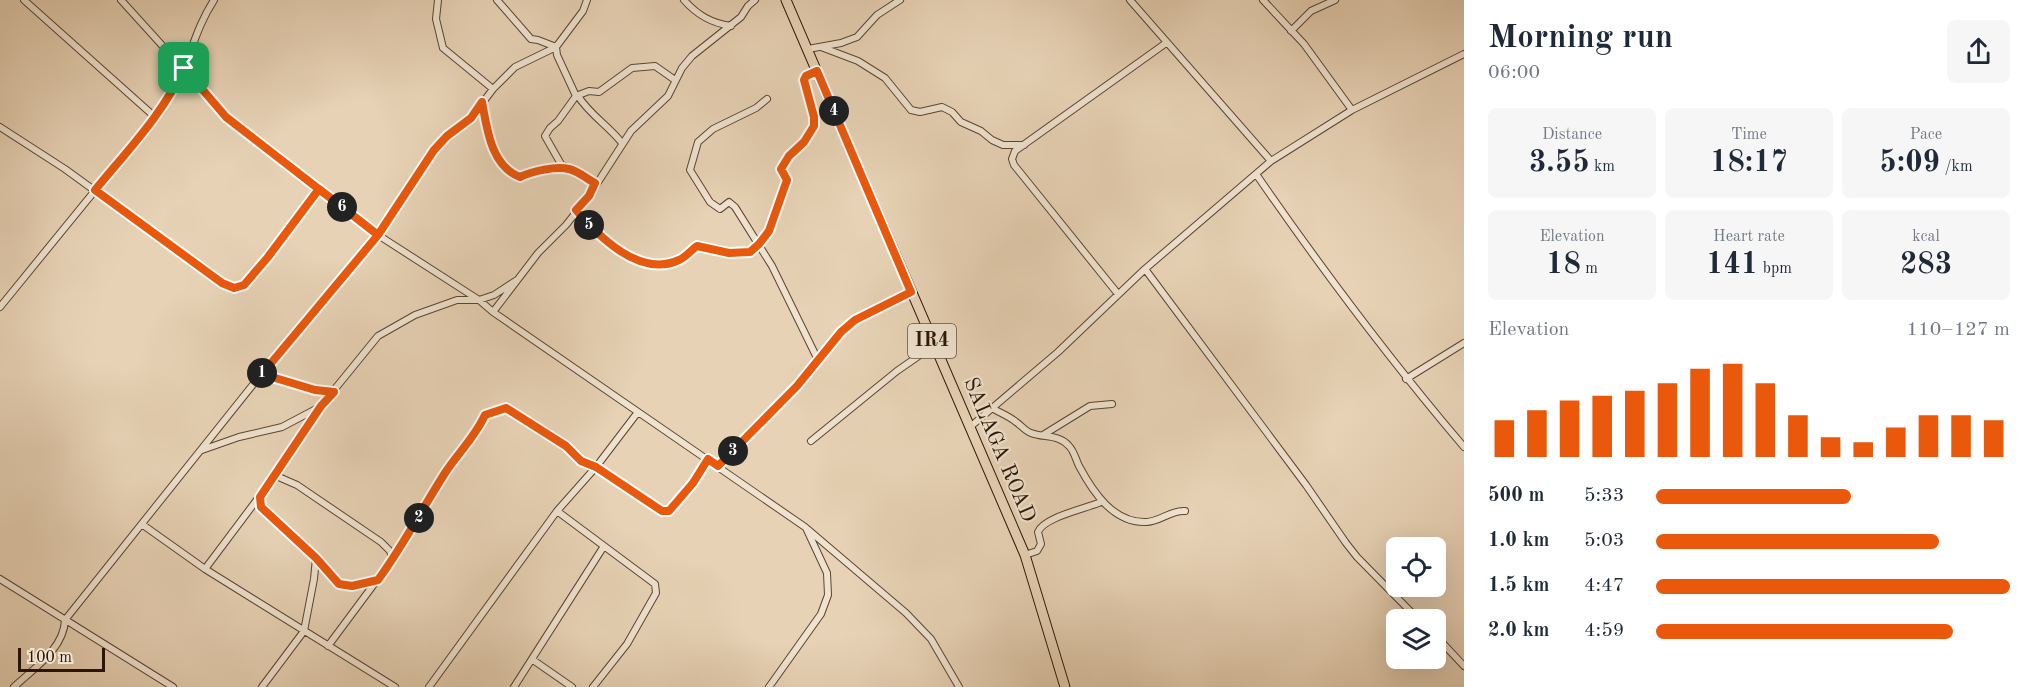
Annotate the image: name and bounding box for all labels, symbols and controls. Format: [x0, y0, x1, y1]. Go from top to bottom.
button: share [1947, 20, 2010, 83]
text: Morning run [1488, 22, 1673, 55]
pin [158, 42, 209, 93]
icon: arrive [167, 51, 200, 84]
text: 06:00 [1488, 63, 1540, 83]
pin: 4 [819, 96, 849, 126]
text: 4 [829, 103, 839, 119]
text: Distance [1542, 127, 1602, 143]
text: Time [1731, 127, 1767, 143]
text: Pace [1910, 127, 1942, 143]
text: 3.55 [1529, 148, 1590, 178]
text: 18:17 [1710, 148, 1788, 178]
text: 5:09 [1879, 148, 1940, 178]
text: km [1590, 159, 1615, 175]
text: /km [1940, 159, 1973, 175]
pin: 6 [327, 192, 357, 222]
text: 6 [337, 199, 347, 215]
pin: 5 [574, 210, 604, 240]
text: 5 [584, 217, 594, 233]
text: Elevation [1539, 229, 1605, 245]
text: Heart rate [1713, 229, 1785, 245]
text: kcal [1912, 229, 1940, 245]
text: 18 [1546, 250, 1581, 280]
text: 141 [1706, 250, 1758, 280]
text: 283 [1900, 250, 1952, 280]
text: m [1581, 261, 1598, 277]
text: bpm [1758, 261, 1792, 277]
text: Elevation [1488, 320, 1569, 340]
text: 110–127 m [1907, 320, 2010, 340]
road number: IR4 [908, 324, 956, 358]
pin: 1 [247, 358, 277, 388]
text: 1 [257, 365, 267, 381]
street label: SALAGA ROAD [959, 375, 1039, 525]
pin: 3 [718, 436, 748, 466]
text: 3 [728, 443, 738, 459]
text: 500 m [1488, 486, 1544, 506]
text: 5:33 [1584, 486, 1624, 506]
pin: 2 [404, 503, 434, 533]
text: 2 [414, 510, 424, 526]
text: 1.0 km [1488, 531, 1550, 551]
text: 5:03 [1584, 531, 1624, 551]
map controls [1386, 537, 1446, 669]
button: locate [1386, 537, 1446, 597]
text: 1.5 km [1488, 576, 1550, 596]
text: 4:47 [1584, 576, 1624, 596]
button: layers [1386, 609, 1446, 669]
text: 2.0 km [1488, 621, 1550, 641]
text: 4:59 [1584, 621, 1624, 641]
scale bar [18, 645, 105, 672]
text: 100 m [27, 650, 72, 666]

